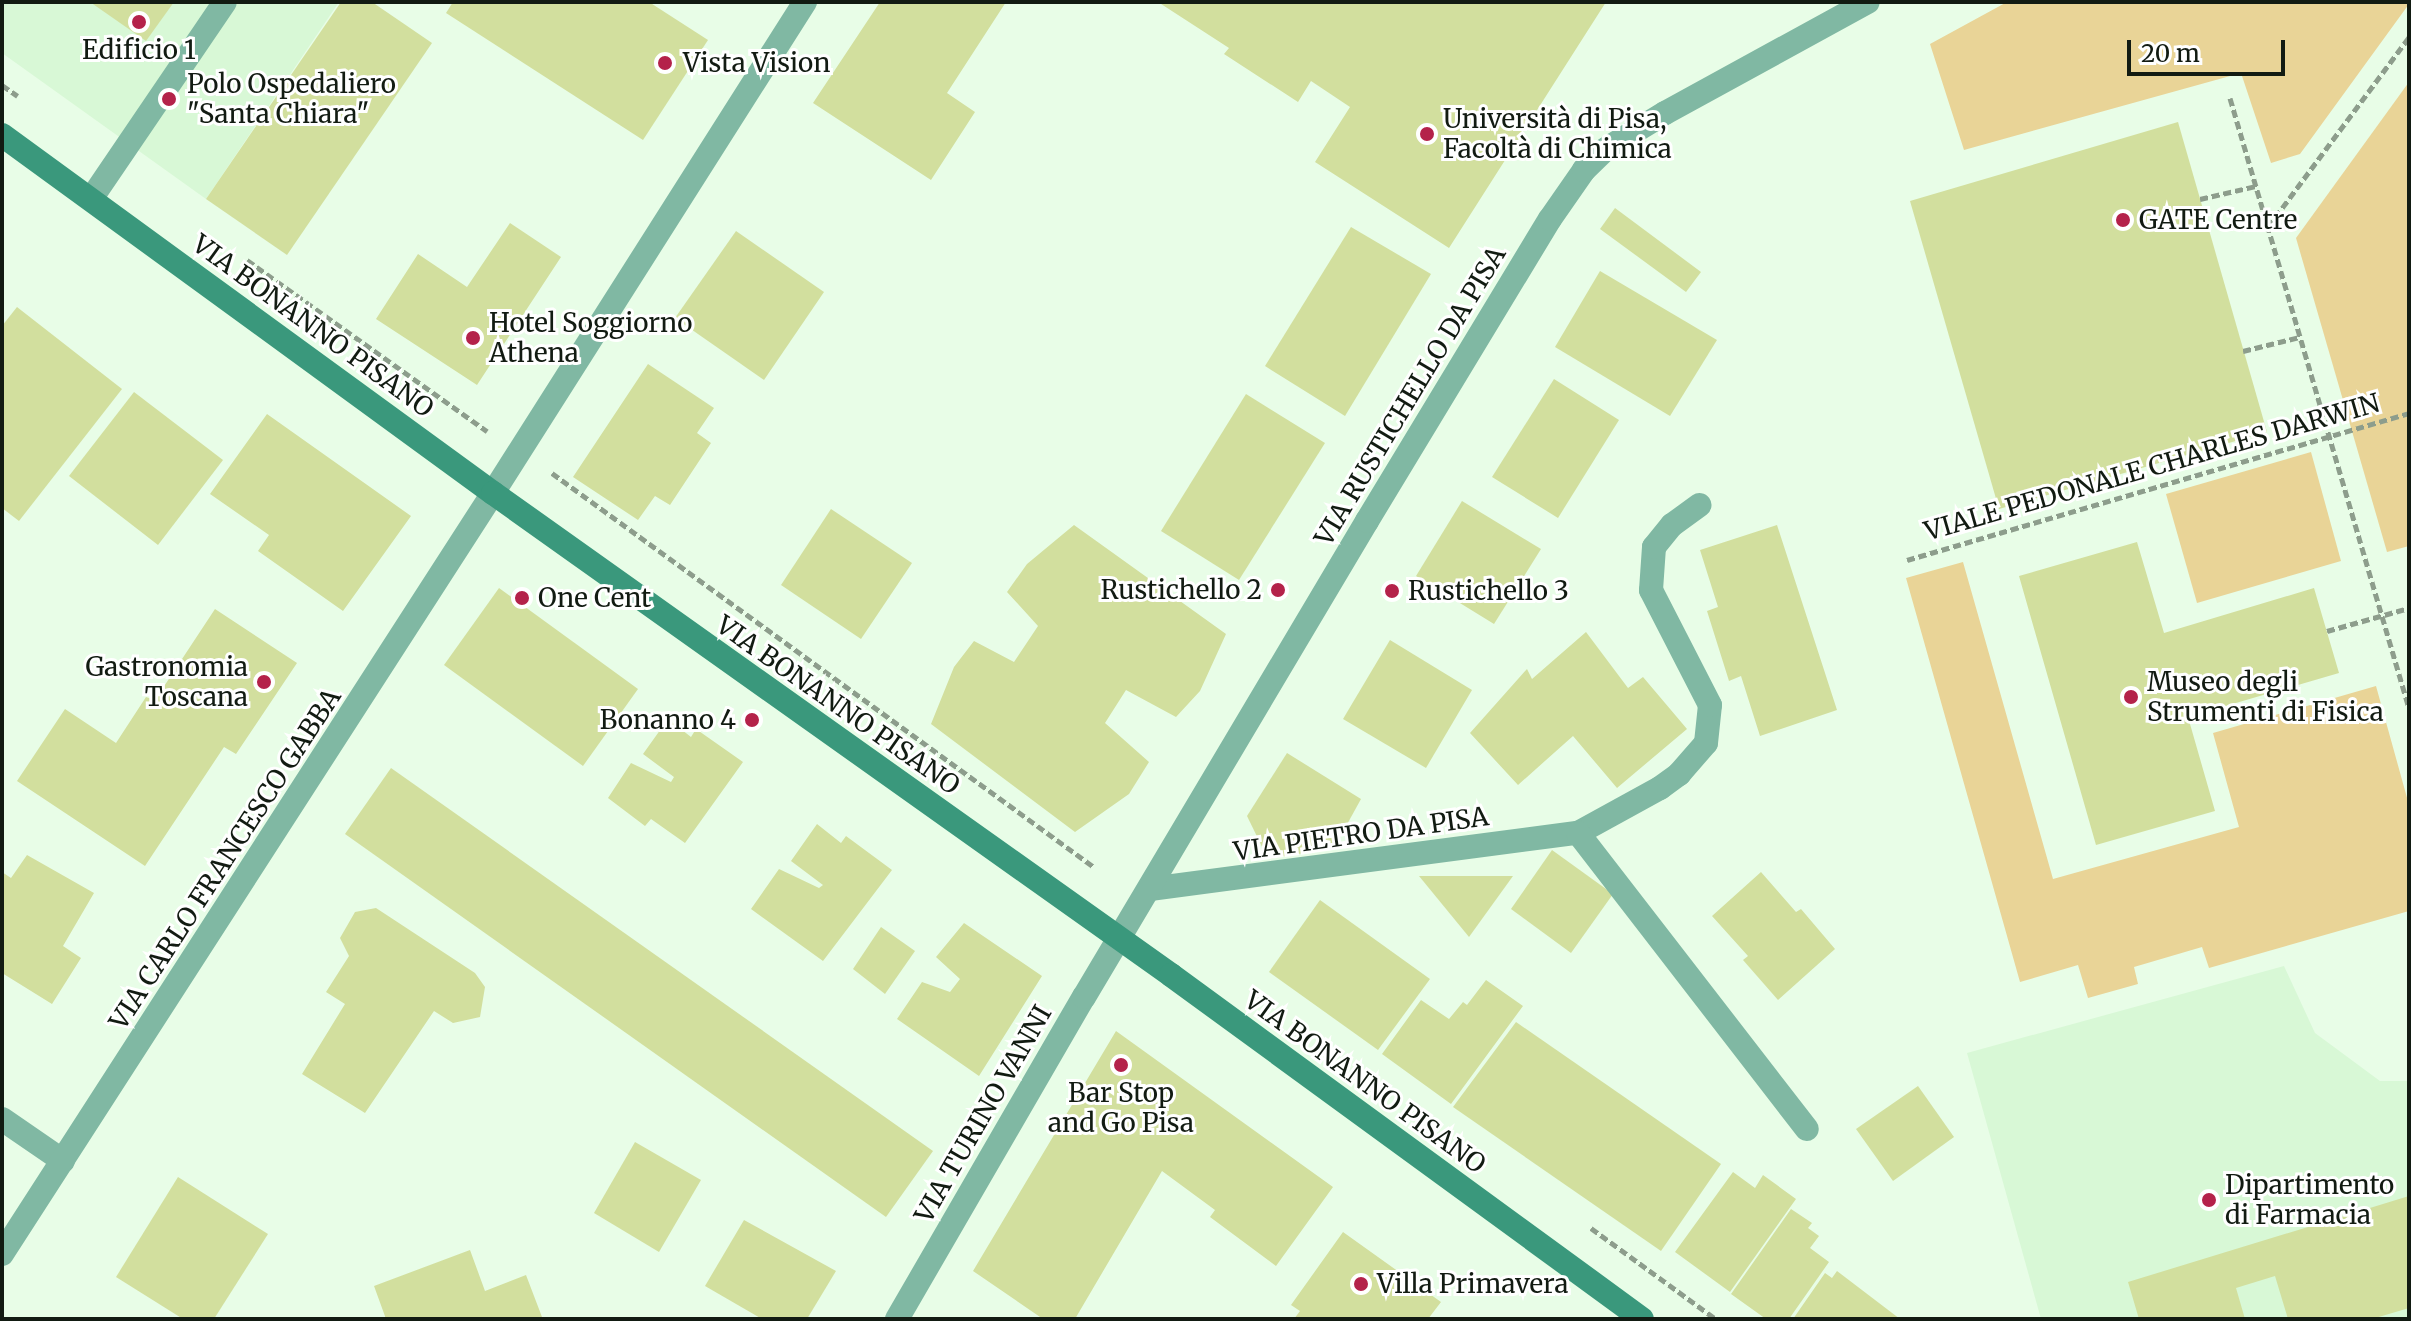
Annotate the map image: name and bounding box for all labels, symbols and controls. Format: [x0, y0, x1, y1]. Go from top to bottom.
marker: Edificio 1 [130, 13, 148, 31]
scale bar [2131, 24, 2289, 74]
place label: Edificio 1 [82, 34, 196, 66]
text: 20 m [2141, 38, 2200, 69]
place label: Vista Vision [683, 47, 830, 79]
marker: Vista Vision [654, 52, 676, 74]
place label: Polo Ospedaliero "Santa Chiara" [187, 68, 396, 130]
marker: Polo Ospedaliero "Santa Chiara" [158, 88, 180, 110]
place label: Università di Pisa, Facoltà di Chimica [1443, 103, 1672, 164]
marker: Università di Pisa, Facoltà di Chimica [1418, 125, 1436, 143]
place label: GATE Centre [2139, 204, 2297, 236]
marker: GATE Centre [2114, 211, 2132, 229]
street label: VIA BONANNO PISANO [186, 228, 440, 424]
street label: VIA RUSTICHELLO DA PISA [1308, 241, 1512, 551]
place label: Hotel Soggiorno Athena [489, 307, 692, 368]
marker: Hotel Soggiorno Athena [464, 329, 482, 347]
street label: VIALE PEDONALE CHARLES DARWIN [1921, 387, 2383, 547]
place label: Rustichello 2 [1100, 574, 1262, 606]
place label: Rustichello 3 [1408, 575, 1569, 607]
marker: Rustichello 2 [1269, 581, 1287, 599]
place label: One Cent [538, 582, 651, 614]
marker: Rustichello 3 [1383, 582, 1401, 600]
marker: One Cent [513, 589, 531, 607]
street label: VIA BONANNO PISANO [710, 609, 966, 801]
place label: Gastronomia Toscana [85, 651, 248, 712]
place label: Museo degli Strumenti di Fisica [2147, 666, 2384, 728]
marker: Gastronomia Toscana [255, 673, 273, 691]
street label: VIA CARLO FRANCESCO GABBA [103, 683, 347, 1035]
marker: Museo degli Strumenti di Fisica [2122, 688, 2140, 706]
place label: Bonanno 4 [600, 704, 736, 736]
marker: Bonanno 4 [743, 711, 761, 729]
street label: VIA PIETRO DA PISA [1231, 801, 1491, 867]
street label: VIA BONANNO PISANO [1238, 984, 1492, 1180]
street label: VIA TURINO VANNI [908, 1000, 1058, 1228]
marker: Bar Stop and Go Pisa [1112, 1056, 1130, 1074]
place label: Bar Stop and Go Pisa [1048, 1077, 1194, 1138]
place label: Dipartimento di Farmacia [2225, 1169, 2394, 1230]
marker: Dipartimento di Farmacia [2200, 1191, 2218, 1209]
place label: Villa Primavera [1377, 1268, 1568, 1300]
marker: Villa Primavera [1352, 1275, 1370, 1293]

